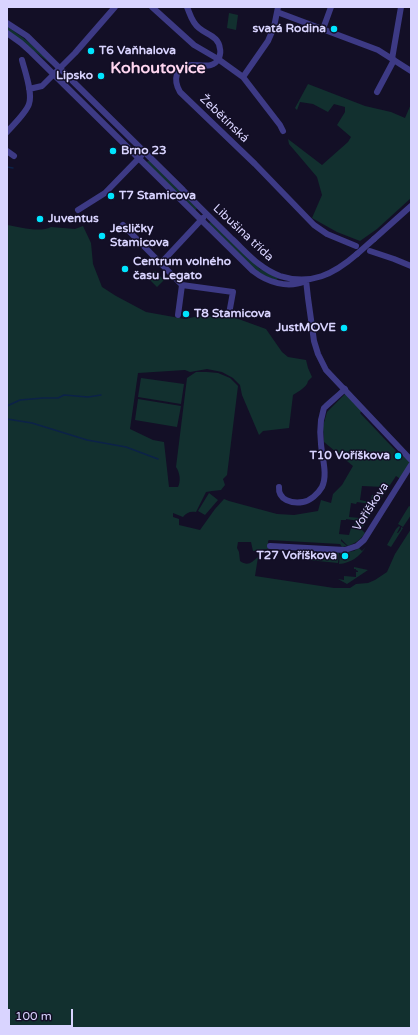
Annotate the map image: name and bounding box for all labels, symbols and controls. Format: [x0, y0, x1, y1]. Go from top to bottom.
place label: svatá Rodina [253, 22, 326, 36]
marker: svatá Rodina [329, 24, 339, 34]
place label: T6 Vaňhalova [99, 44, 176, 58]
marker: T6 Vaňhalova [86, 46, 96, 56]
district label: Kohoutovice [110, 59, 206, 79]
place label: Lipsko [56, 69, 93, 83]
marker: Lipsko [96, 71, 106, 81]
street label: Žebětínská [196, 92, 252, 146]
place label: Brno 23 [121, 144, 167, 158]
marker: Brno 23 [108, 146, 118, 156]
place label: T7 Stamicova [119, 189, 196, 203]
marker: T7 Stamicova [106, 191, 116, 201]
street label: Libušina třída [210, 201, 276, 265]
place label: Juventus [48, 212, 99, 226]
marker: Juventus [35, 214, 45, 224]
place label: Jesličky Stamicova [110, 222, 169, 250]
marker: Jesličky Stamicova [97, 231, 107, 241]
place label: Centrum volného času Legato [133, 255, 231, 283]
marker: Centrum volného času Legato [120, 264, 130, 274]
place label: T8 Stamicova [194, 307, 271, 321]
marker: T8 Stamicova [181, 309, 191, 319]
place label: JustMOVE [276, 321, 336, 335]
marker: JustMOVE [339, 323, 349, 333]
place label: T10 Voříškova [310, 449, 390, 463]
marker: T10 Voříškova [393, 451, 403, 461]
street label: Voříškova [350, 480, 392, 534]
place label: T27 Voříškova [257, 549, 337, 563]
marker: T27 Voříškova [340, 551, 350, 561]
scale bar [10, 1001, 75, 1027]
text: 100 m [15, 1009, 52, 1023]

